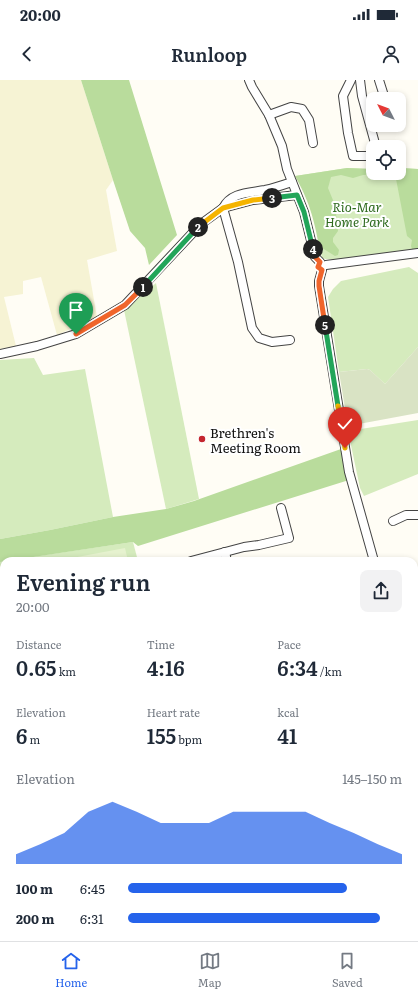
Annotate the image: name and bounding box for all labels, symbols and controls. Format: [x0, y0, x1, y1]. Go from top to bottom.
text: 20:00 [20, 3, 61, 26]
text: Runloop [171, 41, 247, 68]
icon: back [16, 43, 38, 65]
icon: person [380, 43, 402, 65]
north arrow [366, 92, 406, 132]
map controls [366, 92, 406, 180]
button: locate [366, 140, 406, 180]
pin: 3 [262, 188, 282, 208]
text: 3 [269, 190, 275, 206]
park label: Rio-Mar Home Park [325, 197, 390, 231]
pin: 2 [188, 217, 208, 237]
text: 2 [195, 219, 201, 235]
pin: 4 [303, 239, 323, 259]
text: 4 [310, 241, 316, 257]
pin: 1 [133, 277, 153, 297]
text: 1 [141, 279, 145, 295]
pin [59, 293, 93, 334]
icon: arrive [65, 299, 87, 321]
pin: 5 [315, 315, 335, 335]
text: 5 [322, 317, 328, 333]
pin [328, 407, 362, 448]
icon: check [334, 413, 356, 435]
place label: Brethren's Meeting Room [210, 423, 301, 457]
marker: Brethren's Meeting Room [197, 434, 207, 444]
text: Evening run [16, 565, 150, 598]
button: share [360, 570, 402, 612]
text: 20:00 [16, 597, 49, 616]
text: Distance [16, 636, 61, 652]
text: Time [147, 636, 175, 652]
text: Pace [277, 636, 301, 652]
text: 0.65 [16, 652, 56, 682]
text: 4:16 [147, 652, 184, 682]
text: 6:34 [277, 652, 318, 682]
text: km [56, 663, 76, 679]
text: /km [318, 663, 342, 679]
text: Elevation [16, 704, 66, 720]
text: Heart rate [147, 704, 200, 720]
text: kcal [277, 704, 299, 720]
text: 6 [16, 720, 27, 750]
text: 155 [147, 720, 176, 750]
text: 41 [277, 720, 297, 750]
text: m [27, 731, 40, 747]
text: bpm [176, 731, 202, 747]
text: Elevation [16, 769, 75, 788]
text: 145–150 m [342, 769, 402, 788]
text: 100 m [16, 879, 53, 898]
text: 6:45 [80, 879, 105, 898]
text: 200 m [16, 909, 55, 928]
text: 6:31 [80, 909, 104, 928]
tab: Home [55, 950, 87, 990]
tab: Map [198, 950, 221, 990]
tab: Saved [332, 950, 363, 990]

